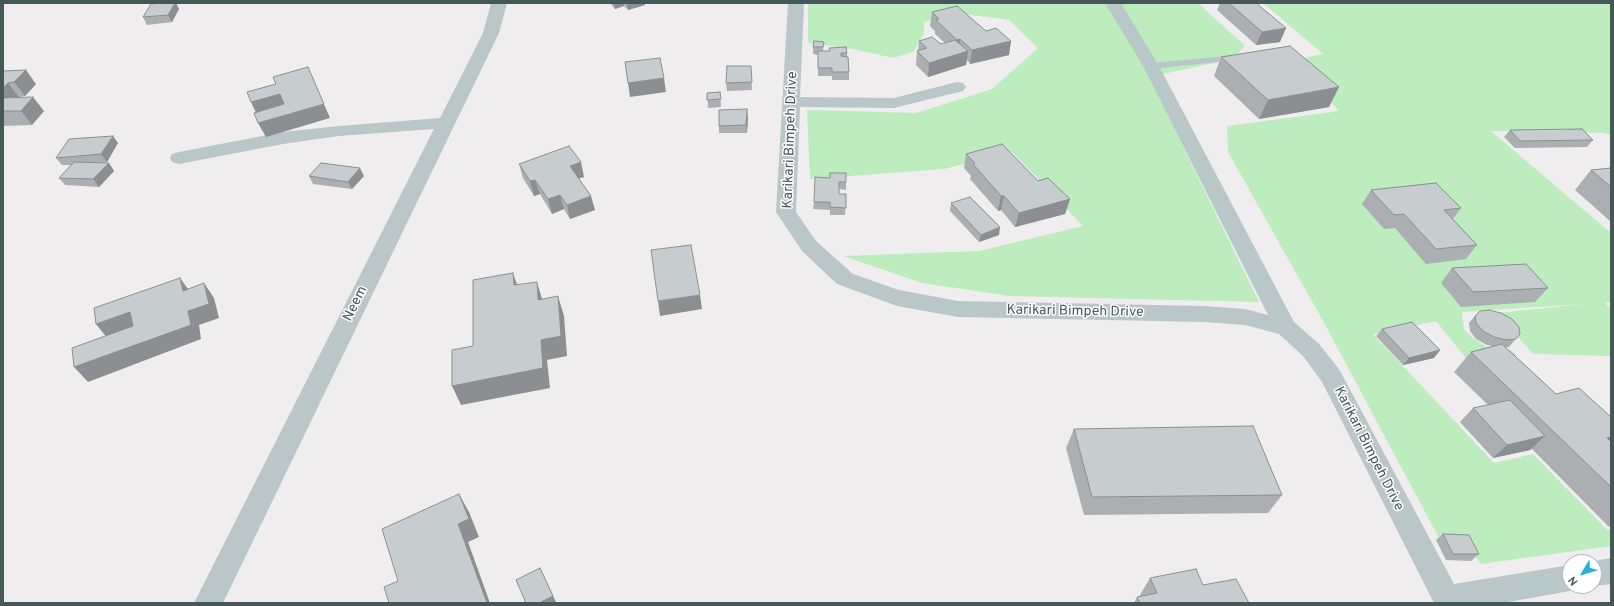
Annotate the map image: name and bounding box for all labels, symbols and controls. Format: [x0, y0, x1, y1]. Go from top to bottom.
street label: Karikari Bimpeh Drive [780, 71, 802, 209]
street label: Neem [340, 284, 372, 324]
street label: Karikari Bimpeh Drive [1006, 302, 1144, 322]
street label: Karikari Bimpeh Drive [1329, 384, 1407, 514]
north arrow [1562, 554, 1602, 594]
text: N [1565, 573, 1581, 588]

